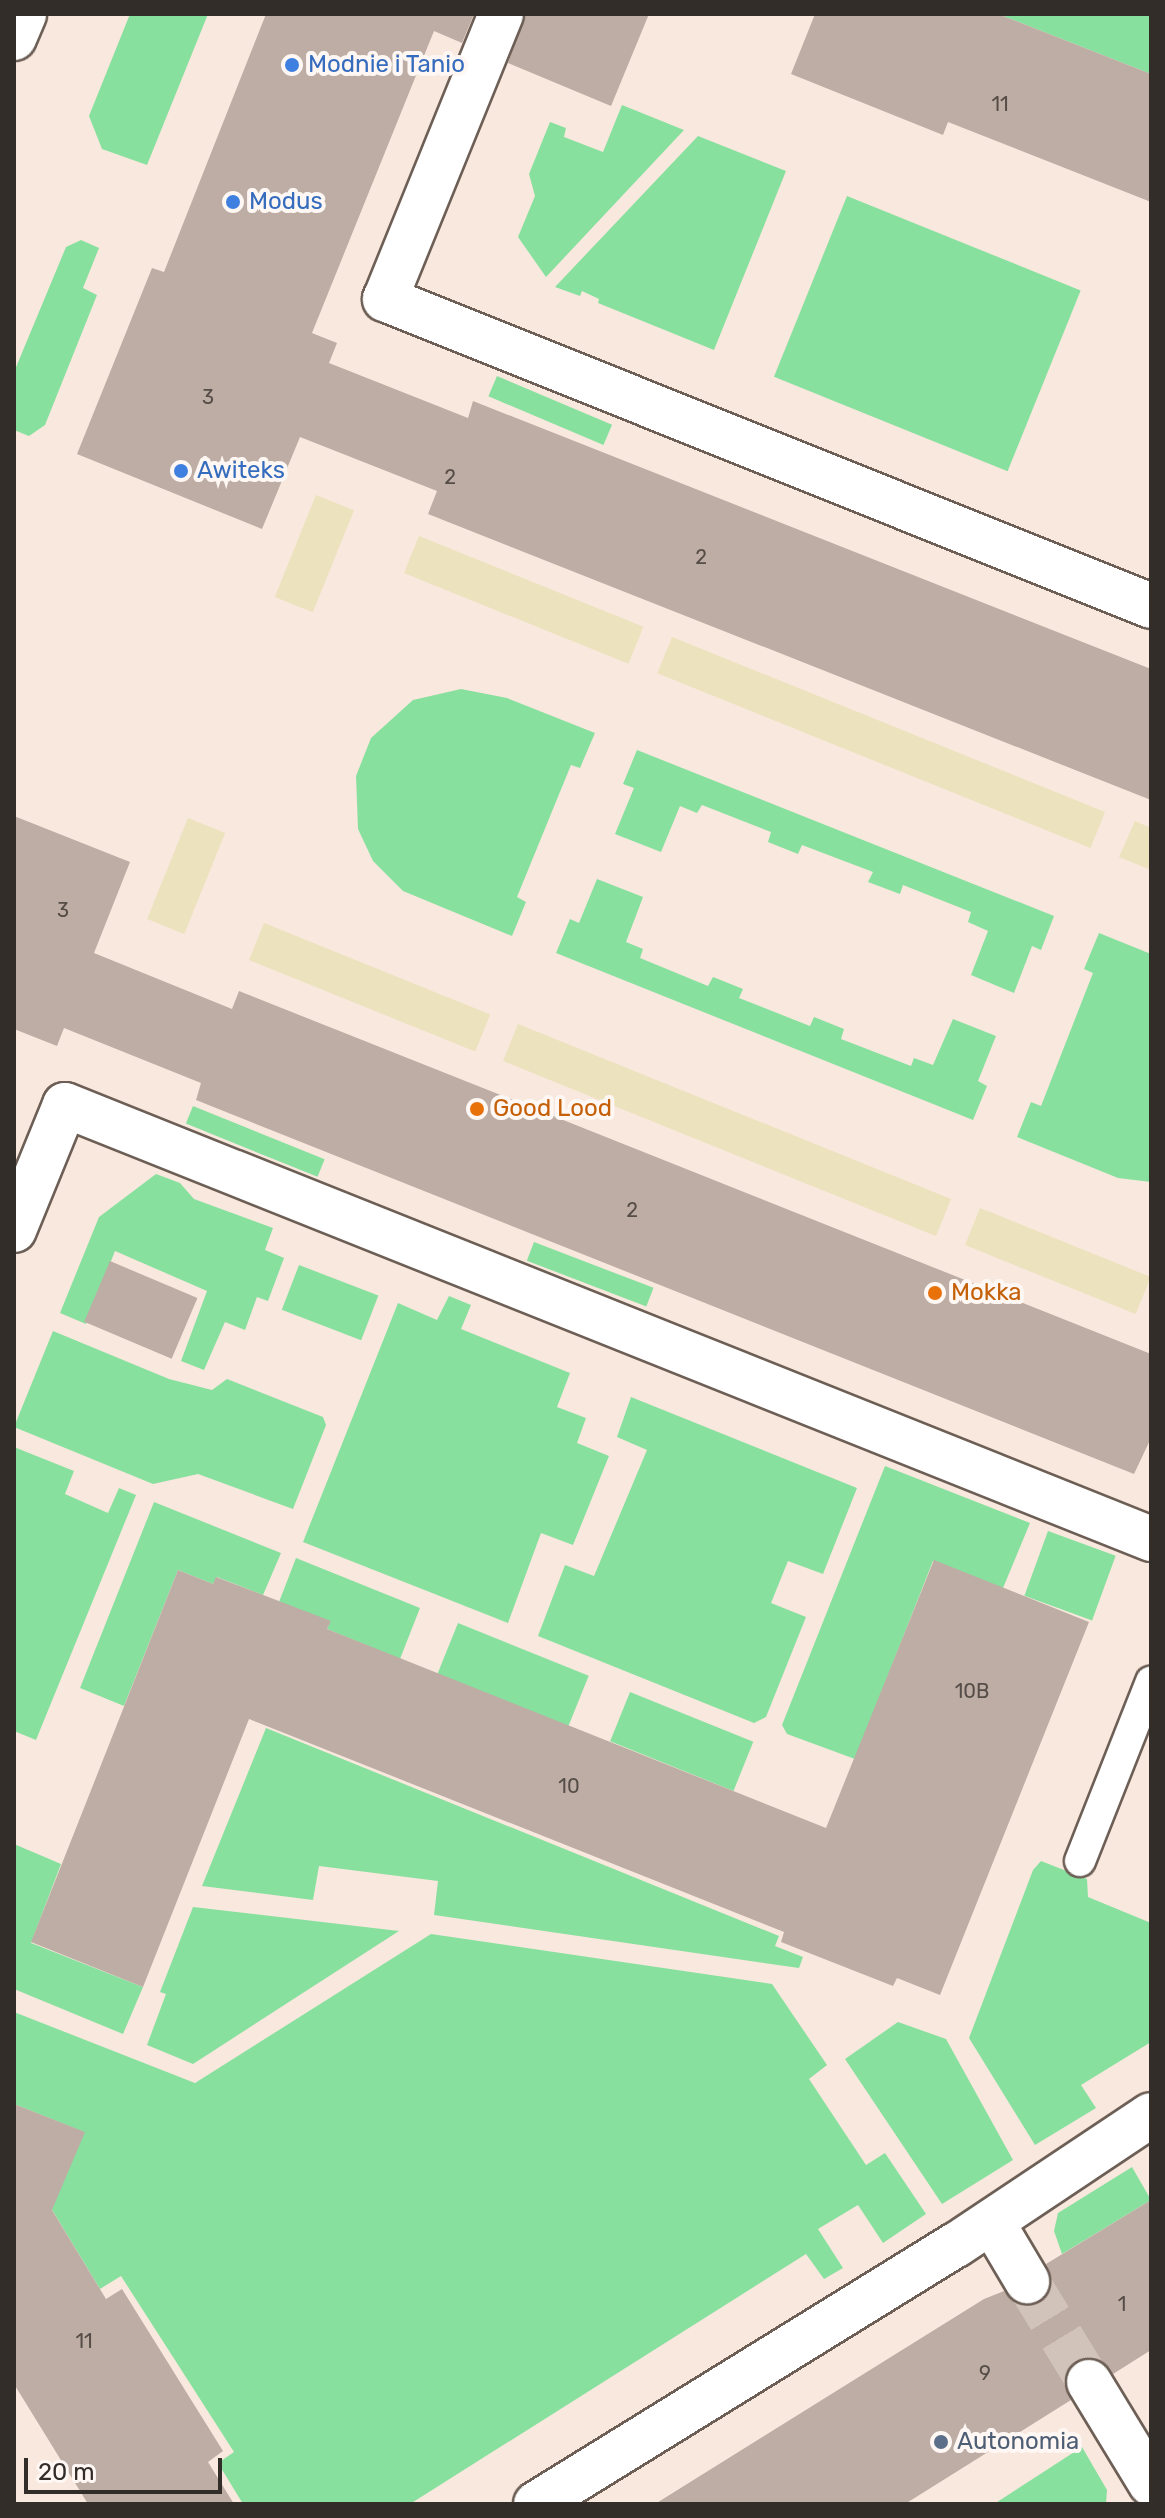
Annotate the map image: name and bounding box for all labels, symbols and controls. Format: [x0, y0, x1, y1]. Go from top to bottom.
place label: Modnie i Tanio [308, 51, 466, 79]
marker: Modnie i Tanio [283, 56, 301, 74]
house number: 11 [991, 92, 1009, 116]
place label: Modus [249, 188, 323, 216]
marker: Modus [224, 193, 242, 211]
house number: 3 [202, 385, 214, 409]
place label: Awiteks [197, 457, 285, 485]
marker: Awiteks [172, 462, 190, 480]
house number: 2 [444, 465, 456, 489]
house number: 2 [695, 545, 707, 569]
house number: 3 [57, 898, 69, 922]
place label: Good Lood [493, 1095, 612, 1123]
marker: Good Lood [468, 1100, 486, 1118]
house number: 2 [626, 1198, 638, 1222]
place label: Mokka [951, 1279, 1022, 1307]
marker: Mokka [926, 1284, 944, 1302]
house number: 10B [955, 1679, 989, 1703]
house number: 10 [558, 1774, 580, 1798]
house number: 1 [1118, 2292, 1126, 2316]
house number: 11 [75, 2329, 93, 2353]
house number: 9 [979, 2361, 991, 2385]
place label: Autonomia [957, 2428, 1079, 2456]
marker: Autonomia [932, 2433, 950, 2451]
scale bar [28, 2442, 226, 2492]
text: 20 m [38, 2458, 95, 2486]

